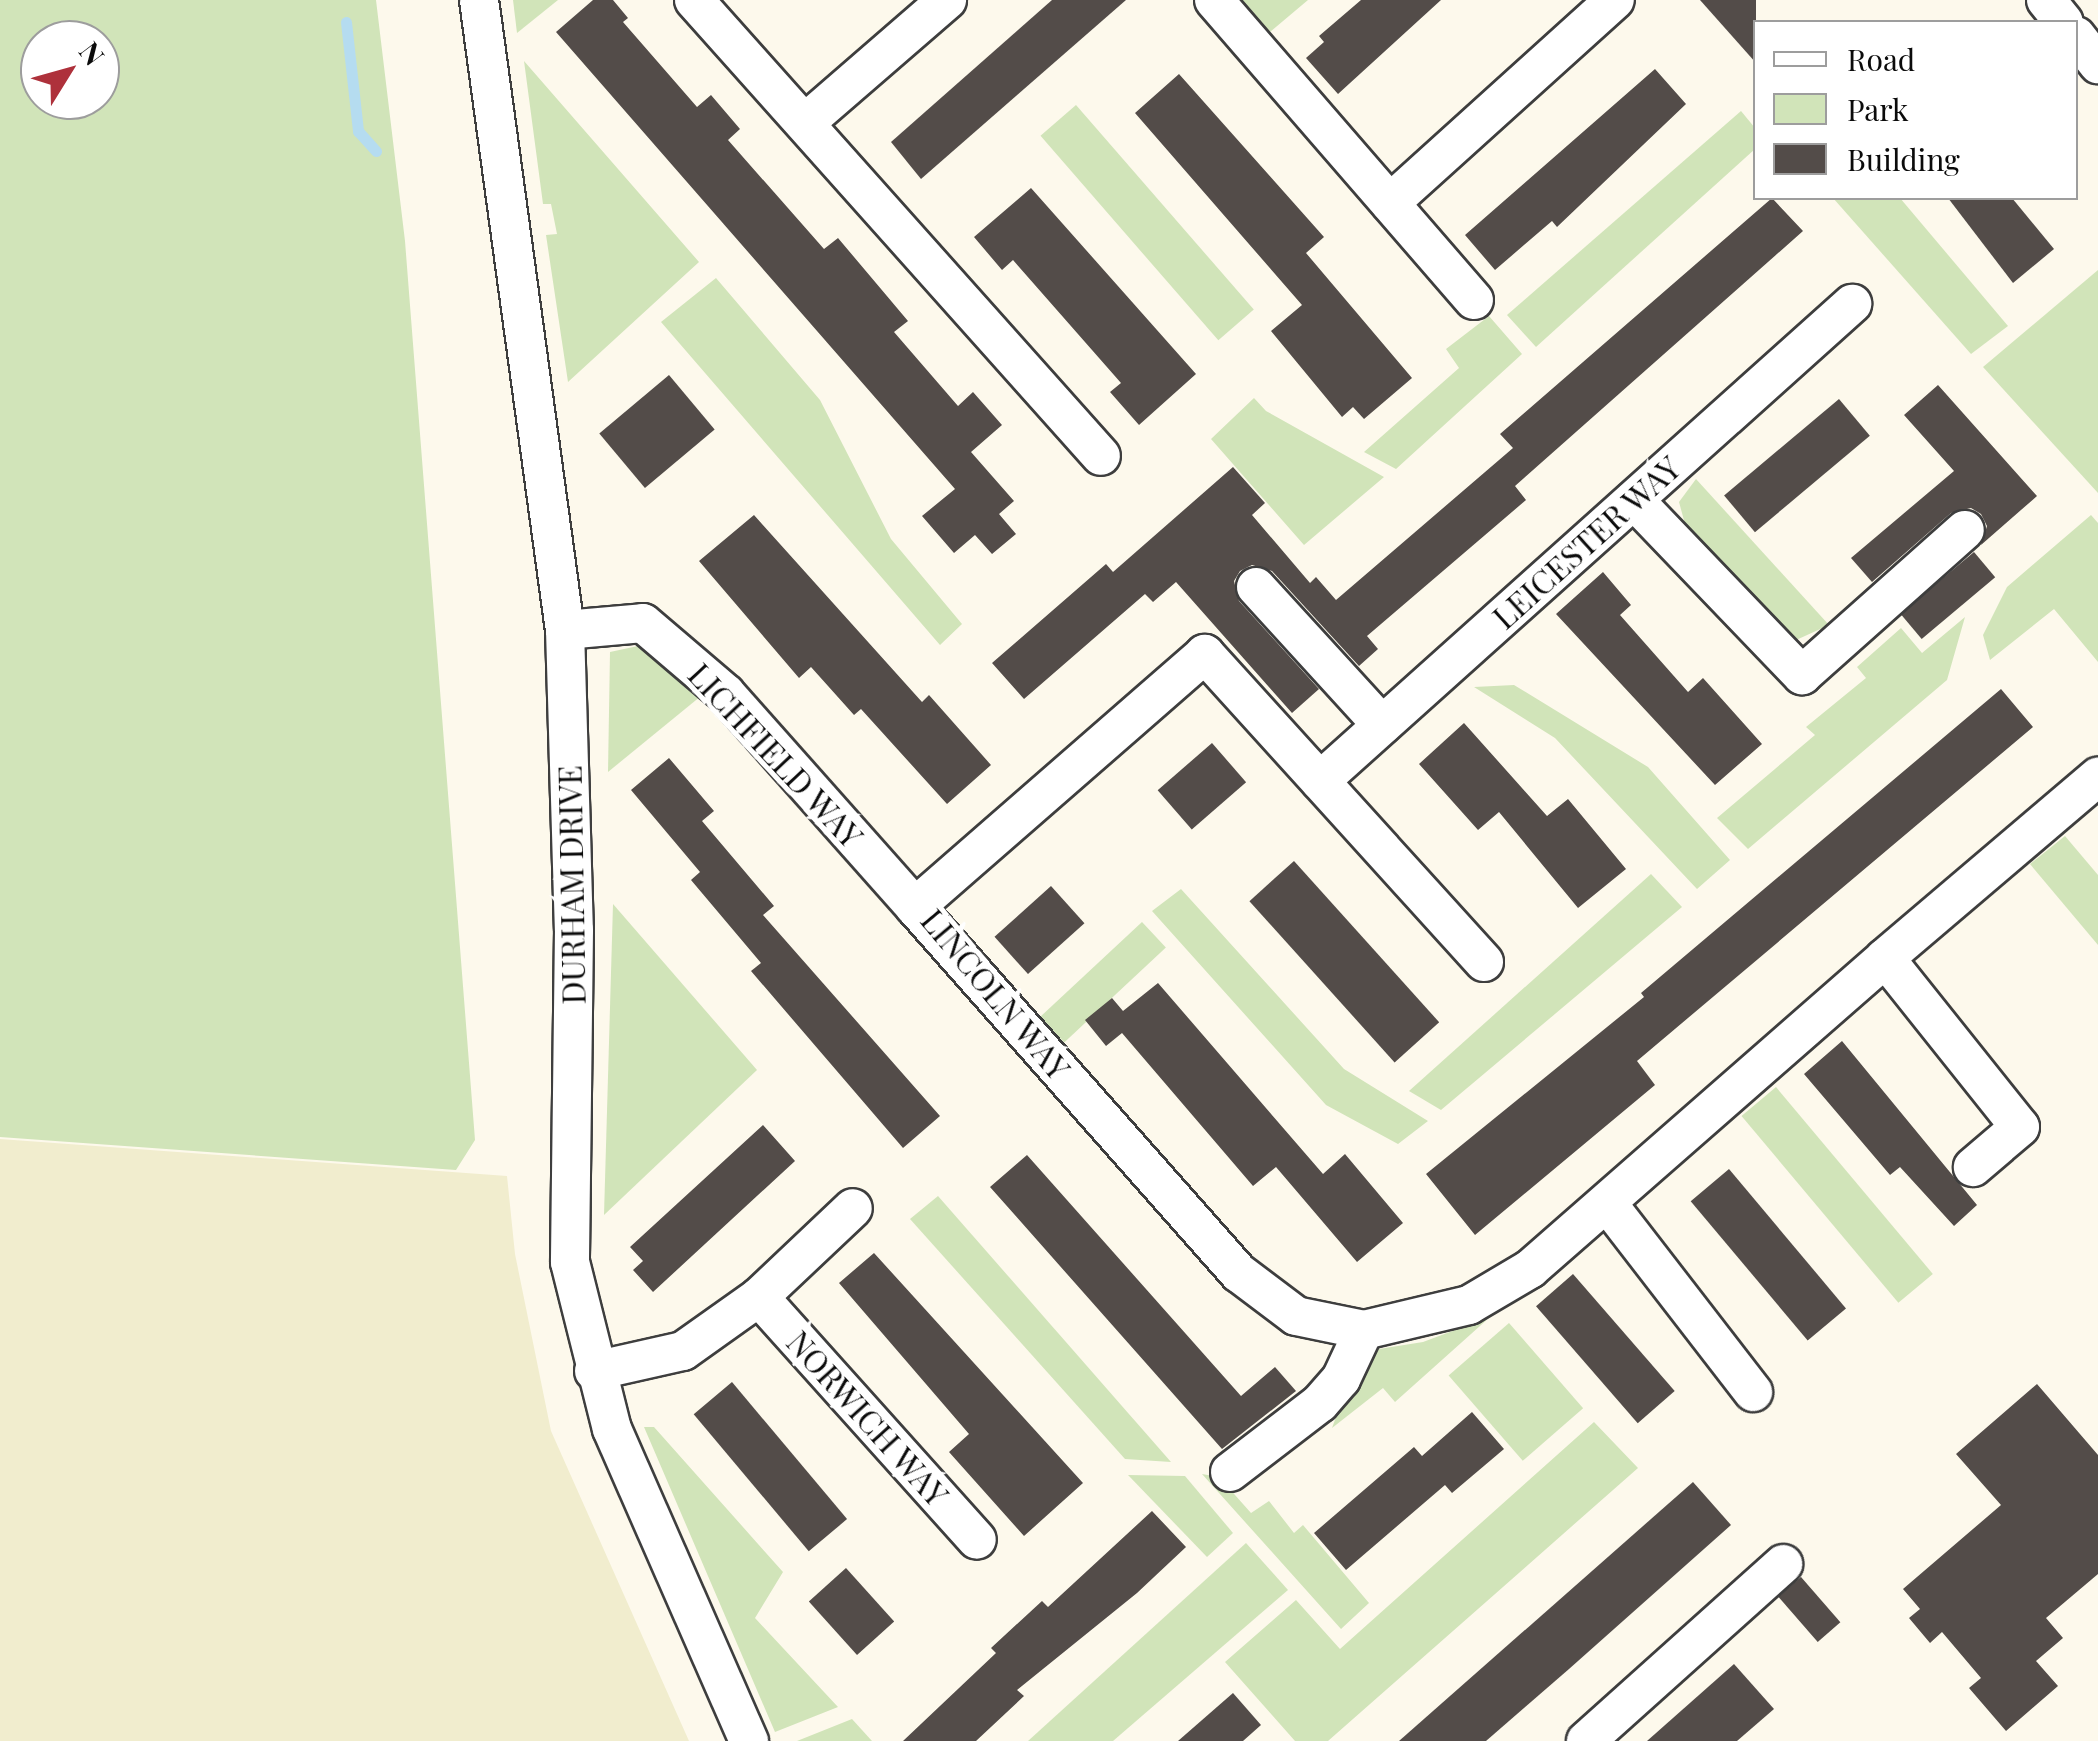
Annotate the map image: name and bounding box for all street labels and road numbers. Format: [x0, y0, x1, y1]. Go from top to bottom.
street label: LEICESTER WAY [1484, 447, 1688, 637]
street label: LICHFIELD WAY [681, 655, 871, 855]
street label: DURHAM DRIVE [550, 765, 592, 1005]
street label: LINCOLN WAY [913, 901, 1079, 1087]
street label: NORWICH WAY [779, 1322, 957, 1514]

